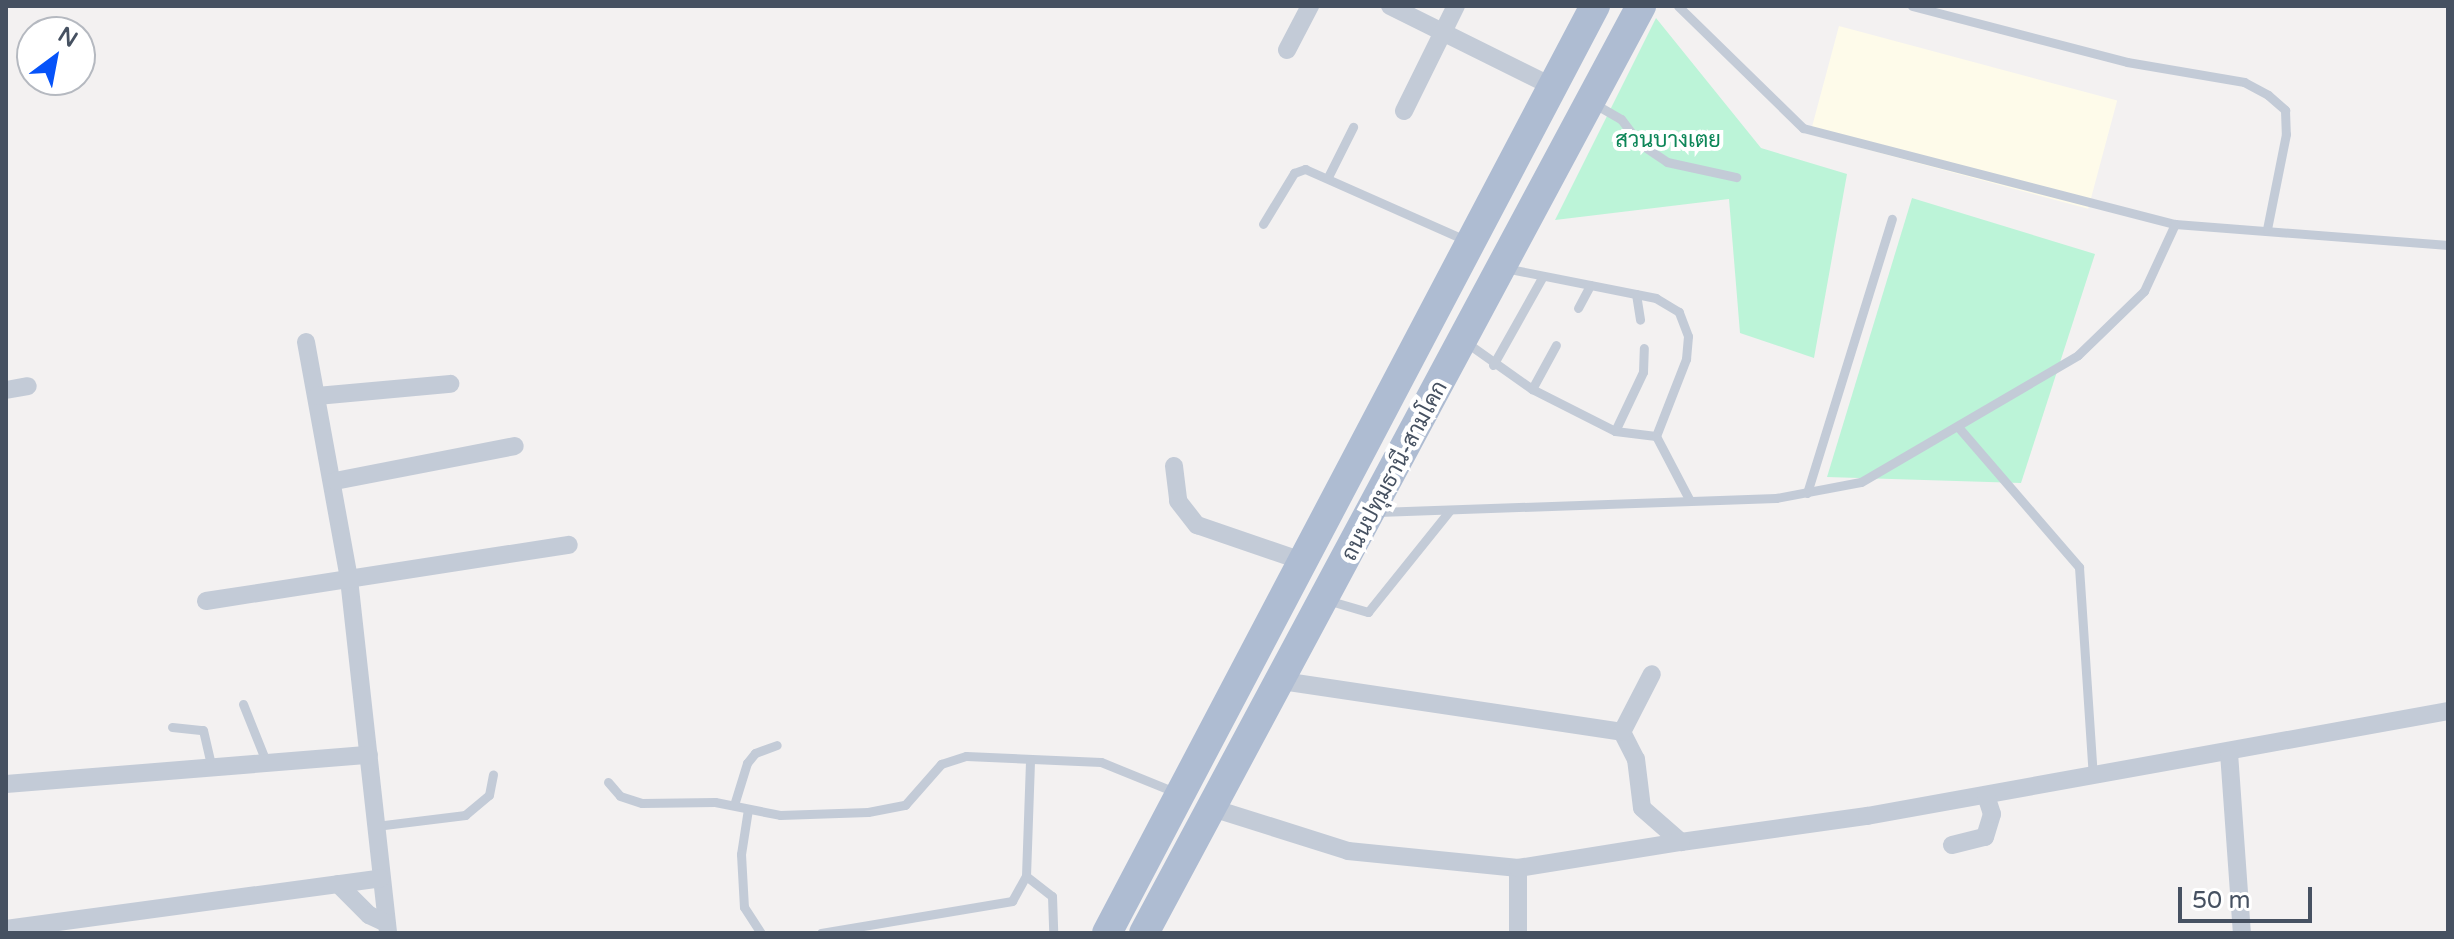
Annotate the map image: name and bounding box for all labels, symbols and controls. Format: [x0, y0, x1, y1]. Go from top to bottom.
north arrow [16, 16, 96, 96]
text: N [53, 22, 82, 53]
park label: สวนบางเตย [1615, 128, 1721, 154]
street label: ถนนปทุมธานี-สามโคก [1336, 377, 1454, 565]
scale bar [2182, 871, 2316, 921]
text: 50 m [2192, 886, 2250, 915]

